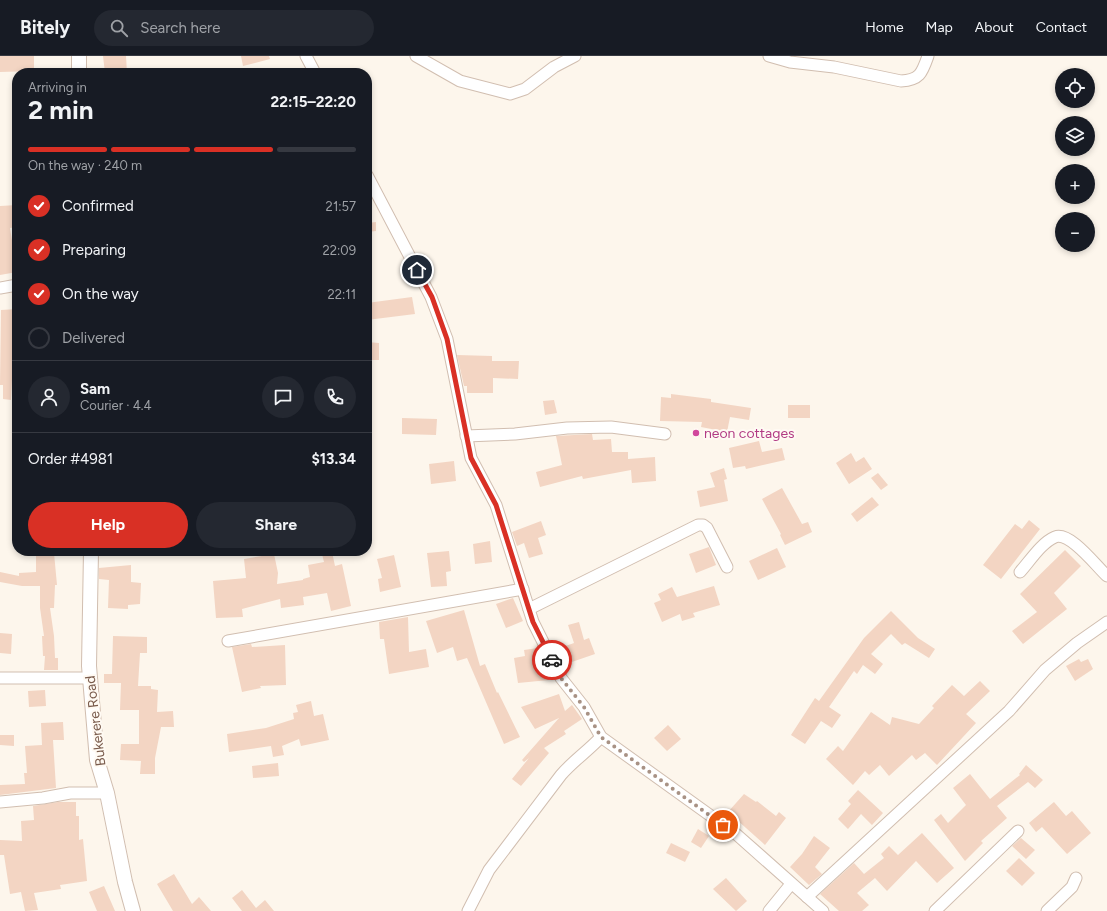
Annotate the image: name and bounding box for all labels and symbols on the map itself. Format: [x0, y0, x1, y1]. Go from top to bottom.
pin [400, 253, 434, 287]
place label: neon cottages [704, 425, 795, 442]
marker: neon cottages [691, 428, 701, 438]
courier [532, 640, 572, 680]
street label: Bukerere Road [82, 675, 109, 767]
pin [706, 808, 740, 842]

